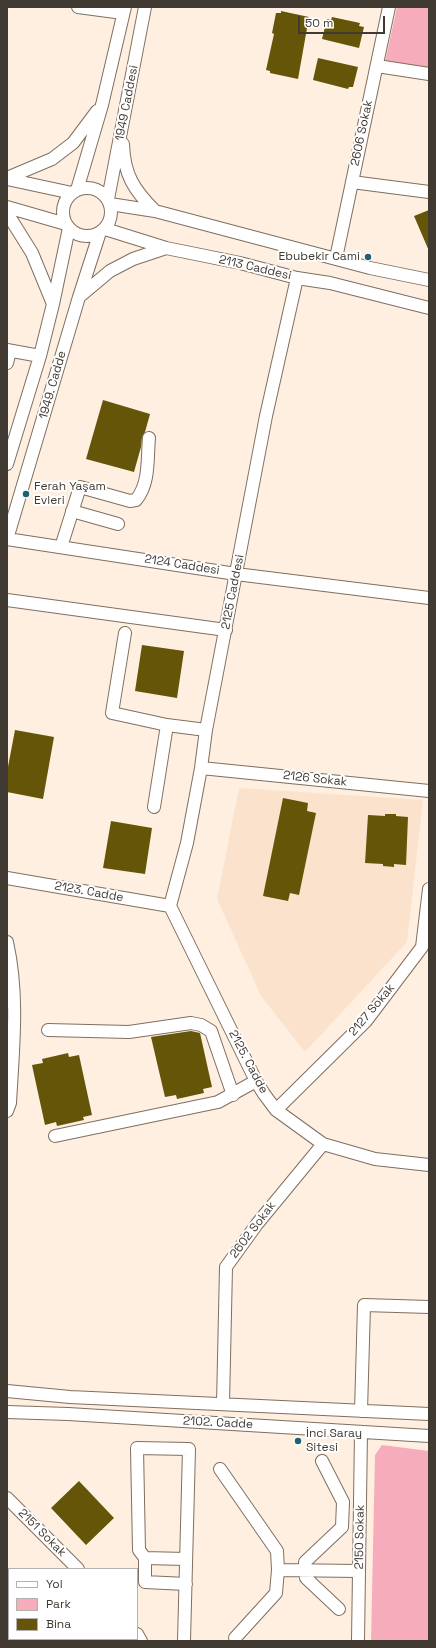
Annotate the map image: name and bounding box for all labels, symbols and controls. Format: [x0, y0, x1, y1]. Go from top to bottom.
scale bar [300, 8, 387, 34]
text: 50 m [305, 15, 333, 31]
street label: 1949 Caddesi [113, 64, 141, 142]
street label: 2606 Sokak [348, 99, 376, 167]
place label: Ebubekir Cami [278, 250, 360, 264]
marker: Ebubekir Cami [363, 252, 373, 262]
street label: 2113 Caddesi [217, 253, 293, 283]
street label: 1949. Cadde [36, 349, 70, 421]
place label: Ferah Yaşam Evleri [34, 480, 106, 508]
marker: Ferah Yaşam Evleri [21, 489, 31, 499]
street label: 2124 Caddesi [143, 552, 221, 578]
street label: 2125 Caddesi [219, 553, 247, 631]
street label: 2126 Sokak [282, 768, 348, 790]
street label: 2123. Cadde [53, 879, 125, 905]
street label: 2127 Sokak [346, 981, 398, 1039]
street label: 2125. Cadde [225, 1028, 271, 1096]
street label: 2602 Sokak [227, 1199, 279, 1261]
street label: 2102. Cadde [183, 1414, 253, 1432]
place label: İnci Saray Sitesi [306, 1427, 362, 1455]
marker: İnci Saray Sitesi [293, 1436, 303, 1446]
street label: 2150 Sokak [352, 1505, 368, 1569]
street label: 2151 Sokak [15, 1506, 69, 1560]
legend [8, 1568, 138, 1640]
text: Yol [46, 1576, 63, 1592]
text: Park [46, 1596, 71, 1612]
text: Bina [46, 1616, 71, 1632]

